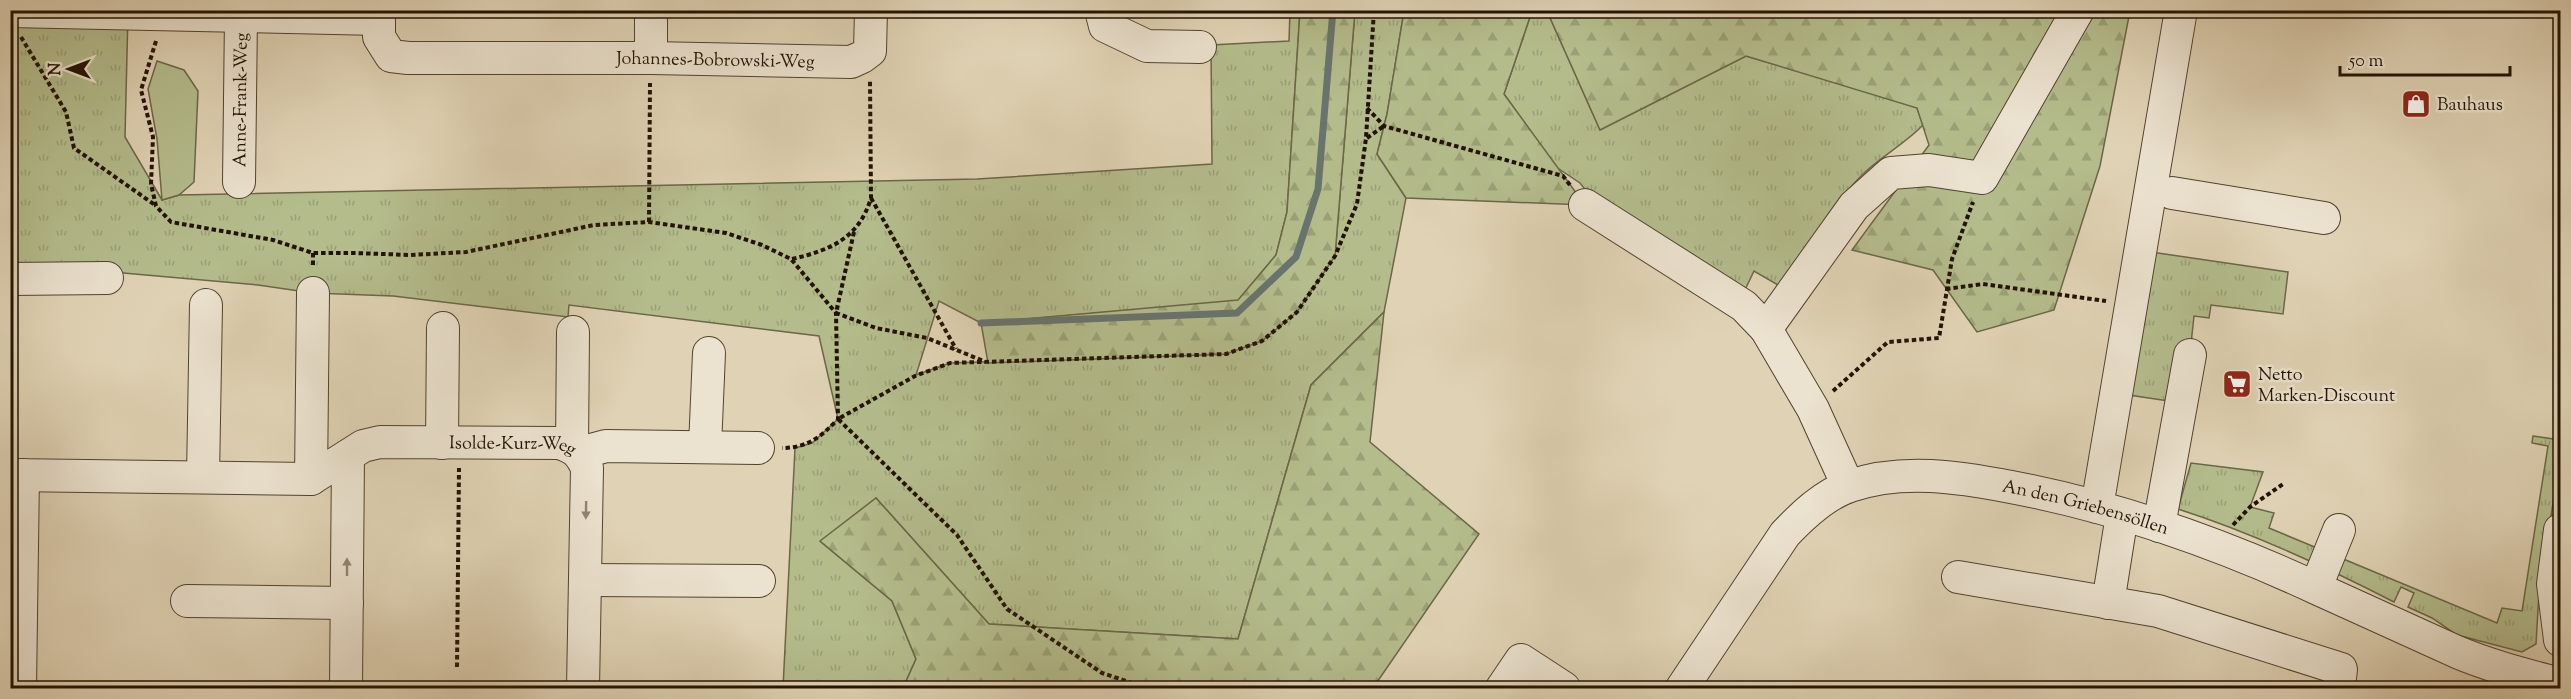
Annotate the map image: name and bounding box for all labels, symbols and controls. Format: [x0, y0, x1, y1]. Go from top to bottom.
street label: Anne-Frank-Weg [228, 32, 256, 167]
north arrow [39, 39, 99, 99]
scale bar [2340, 39, 2510, 77]
street label: Johannes-Bobrowski-Weg [615, 47, 815, 76]
text: 50 m [2348, 49, 2384, 75]
text: N [45, 62, 68, 75]
shop icon: Bauhaus [2400, 88, 2432, 120]
place label: Bauhaus [2437, 93, 2503, 119]
place label: Netto Marken-Discount [2258, 363, 2395, 410]
supermarket icon: Netto Marken-Discount [2221, 368, 2253, 400]
street label: Isolde-Kurz-Weg [449, 431, 581, 463]
street label: An den Griebensöllen [2000, 475, 2172, 543]
one-way arrow [581, 501, 591, 520]
one-way arrow [342, 558, 352, 577]

